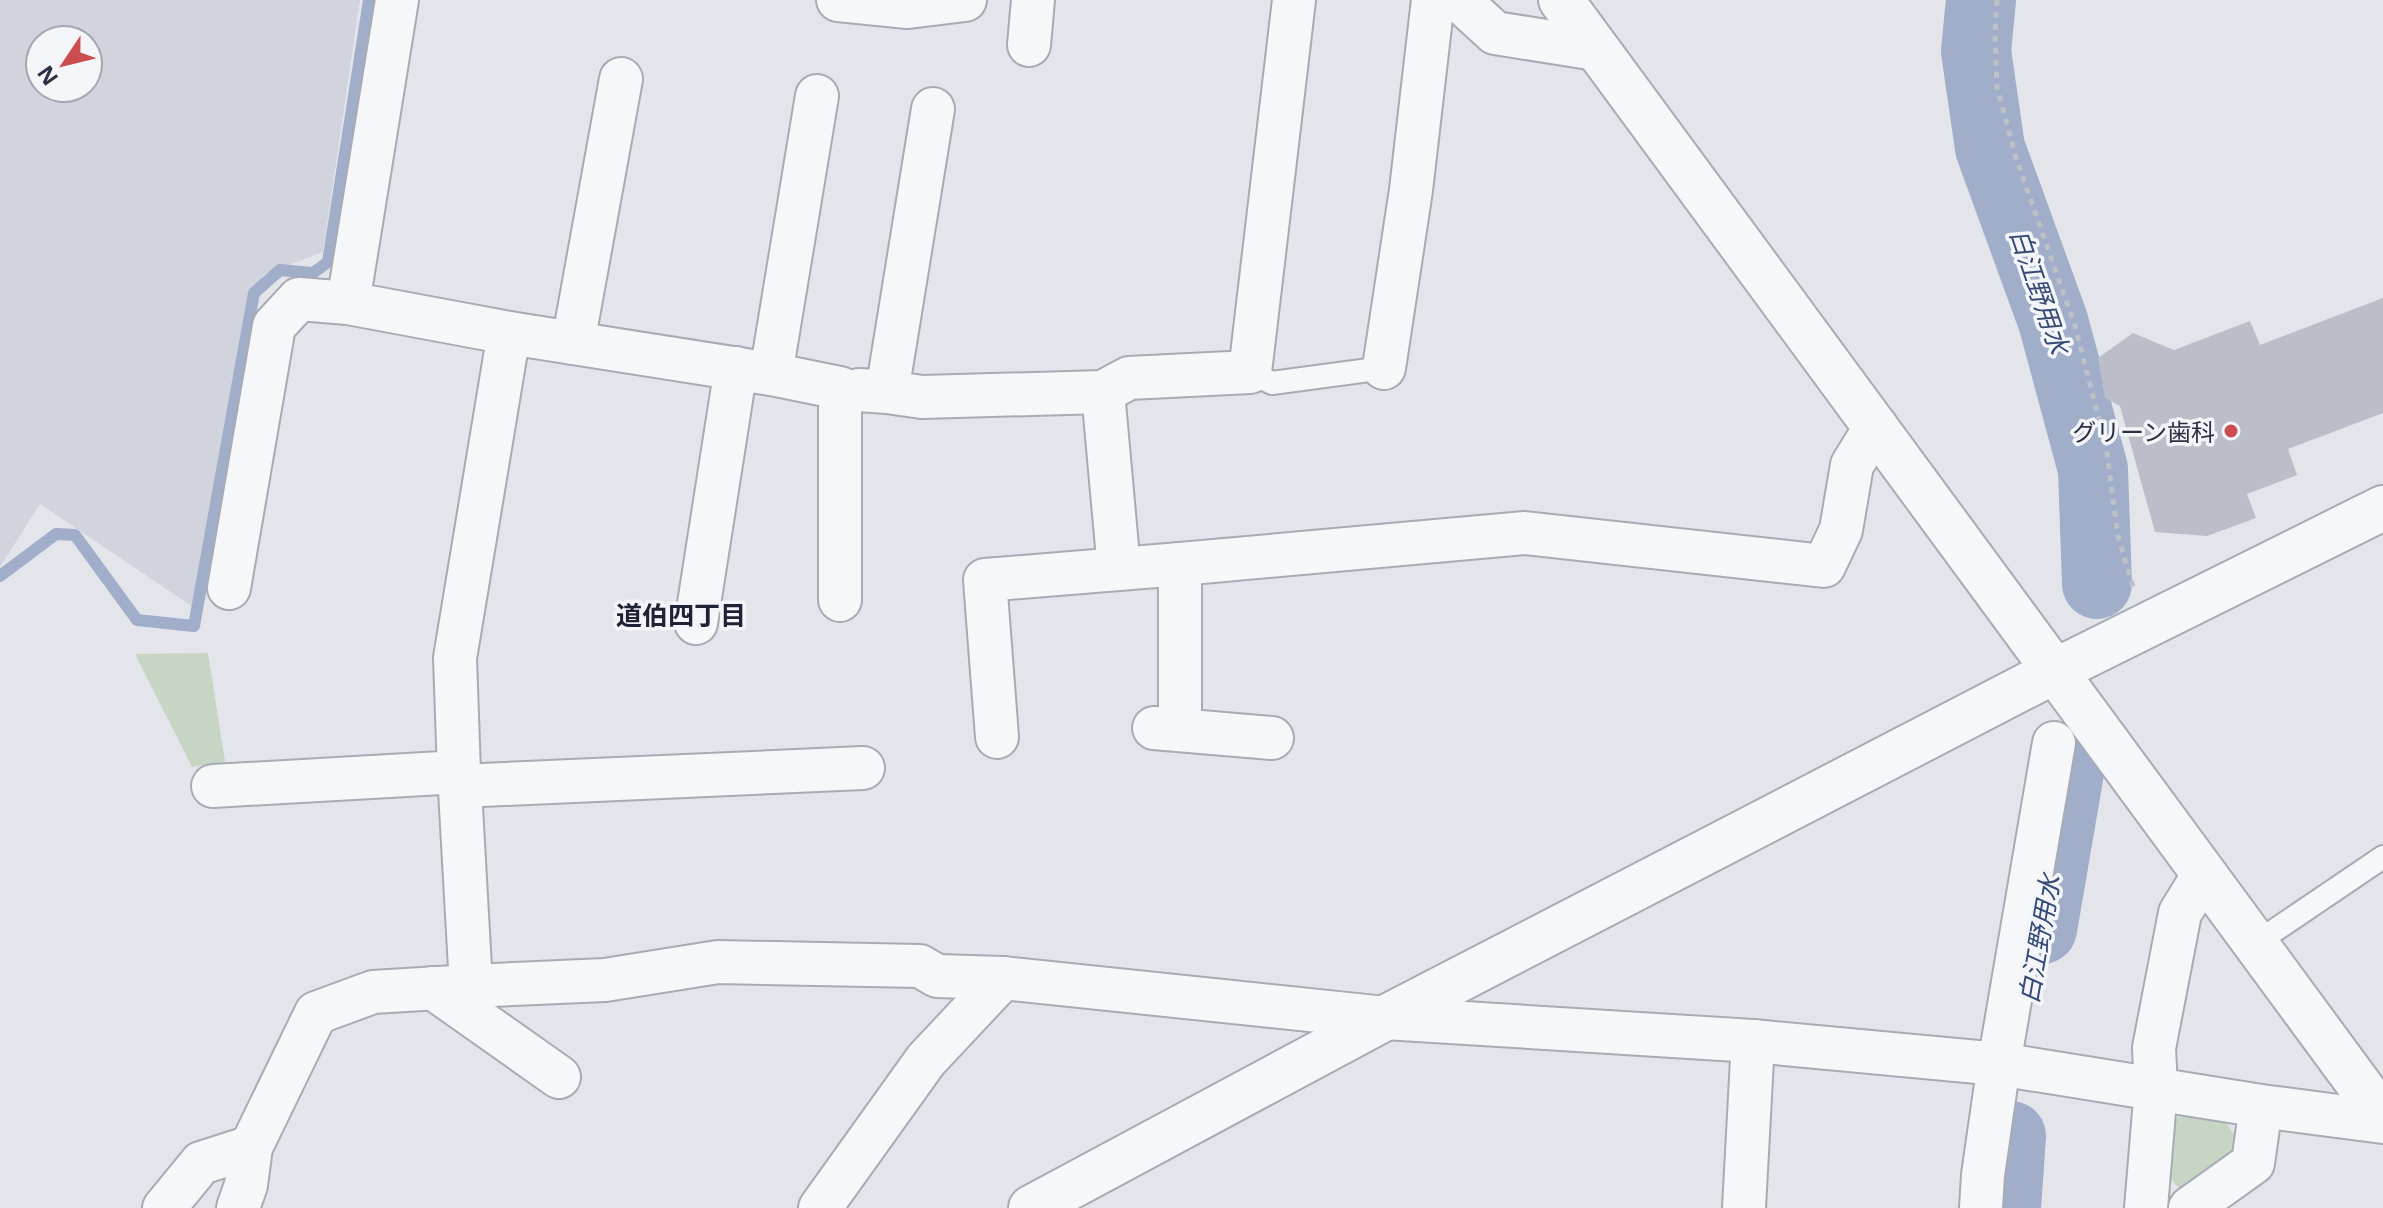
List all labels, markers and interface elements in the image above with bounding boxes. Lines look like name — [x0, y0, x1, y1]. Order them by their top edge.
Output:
north arrow — [24, 24, 104, 104]
text: N — [29, 60, 64, 92]
water label: 白江野用水 — [2002, 224, 2079, 361]
place label: グリーン歯科 — [2072, 415, 2215, 448]
marker: グリーン歯科 — [2222, 422, 2240, 440]
district label: 道伯四丁目 — [616, 597, 746, 633]
water label: 白江野用水 — [2010, 869, 2069, 1006]

